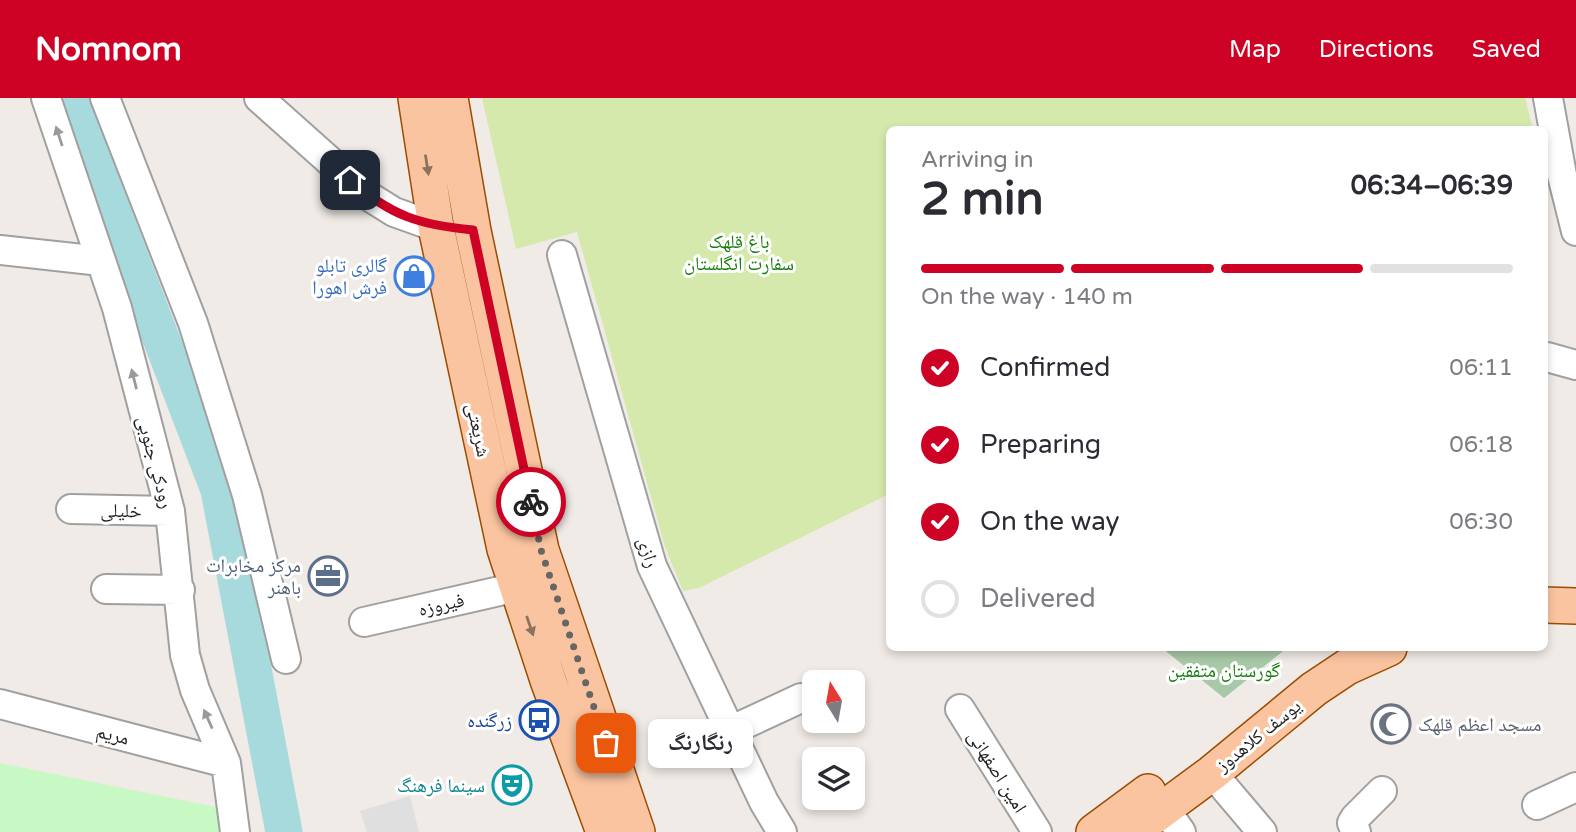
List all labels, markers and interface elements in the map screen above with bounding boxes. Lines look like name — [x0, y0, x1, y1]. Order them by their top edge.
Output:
text: Nomnom — [35, 30, 182, 69]
text: Map — [1229, 35, 1281, 64]
text: Directions — [1319, 35, 1434, 64]
text: Saved — [1472, 35, 1541, 64]
one-way arrow — [54, 125, 64, 146]
text: Arriving in — [921, 146, 1034, 174]
pin — [320, 150, 380, 210]
one-way arrow — [421, 155, 432, 177]
icon: home — [331, 161, 369, 199]
text: 06:34–06:39 — [1351, 170, 1513, 201]
text: 2 min — [921, 172, 1044, 227]
park label: باغ قلهک سفارت انگلستان — [684, 231, 794, 275]
place label: گالری تابلو فرش اهورا — [312, 255, 387, 299]
shop icon: گالری تابلو فرش اهورا — [393, 255, 435, 297]
text: On the way · 140 m — [921, 283, 1133, 311]
icon: check — [921, 349, 959, 387]
text: Confirmed — [980, 352, 1110, 383]
text: 06:11 — [1449, 354, 1513, 382]
one-way arrow — [128, 367, 139, 389]
street label: شریعتی — [462, 401, 494, 459]
street label: رودکی جنوبی — [132, 414, 178, 511]
icon: check — [921, 426, 959, 464]
text: Preparing — [980, 429, 1101, 460]
text: 06:18 — [1449, 431, 1513, 459]
courier — [496, 467, 566, 537]
icon: bike — [512, 483, 550, 521]
street label: خلیلی — [100, 500, 142, 522]
icon: check — [921, 503, 959, 541]
text: On the way — [980, 506, 1120, 537]
text: 06:30 — [1449, 508, 1513, 536]
street label: رازی — [633, 534, 663, 570]
place label: مرکز مخابرات باهنر — [206, 555, 301, 599]
office icon: مرکز مخابرات باهنر — [307, 555, 349, 597]
text: Delivered — [980, 583, 1096, 614]
street label: فیروزه — [416, 589, 466, 621]
one-way arrow — [525, 616, 536, 637]
park label: گورستان متفقین — [1168, 660, 1280, 682]
north arrow — [802, 670, 864, 733]
map controls — [802, 670, 865, 810]
street label: یوسف کلاهدوز — [1211, 695, 1306, 777]
bus stop icon: زرگنده — [518, 699, 560, 741]
mosque icon: مسجد اعظم قلهک — [1370, 703, 1412, 745]
one-way arrow — [202, 709, 214, 729]
place label: زرگنده — [467, 710, 512, 732]
pin — [576, 713, 636, 773]
place label: مسجد اعظم قلهک — [1418, 714, 1542, 737]
callout: رنگارنگ — [648, 718, 753, 768]
street label: مریم — [94, 720, 131, 751]
icon: bag — [587, 724, 625, 762]
street label: امین اصفهانی — [963, 726, 1031, 817]
text: رنگارنگ — [668, 729, 733, 757]
button: layers — [802, 747, 865, 810]
theatre icon: سینما فرهنگ — [491, 764, 533, 806]
place label: سینما فرهنگ — [397, 775, 485, 797]

